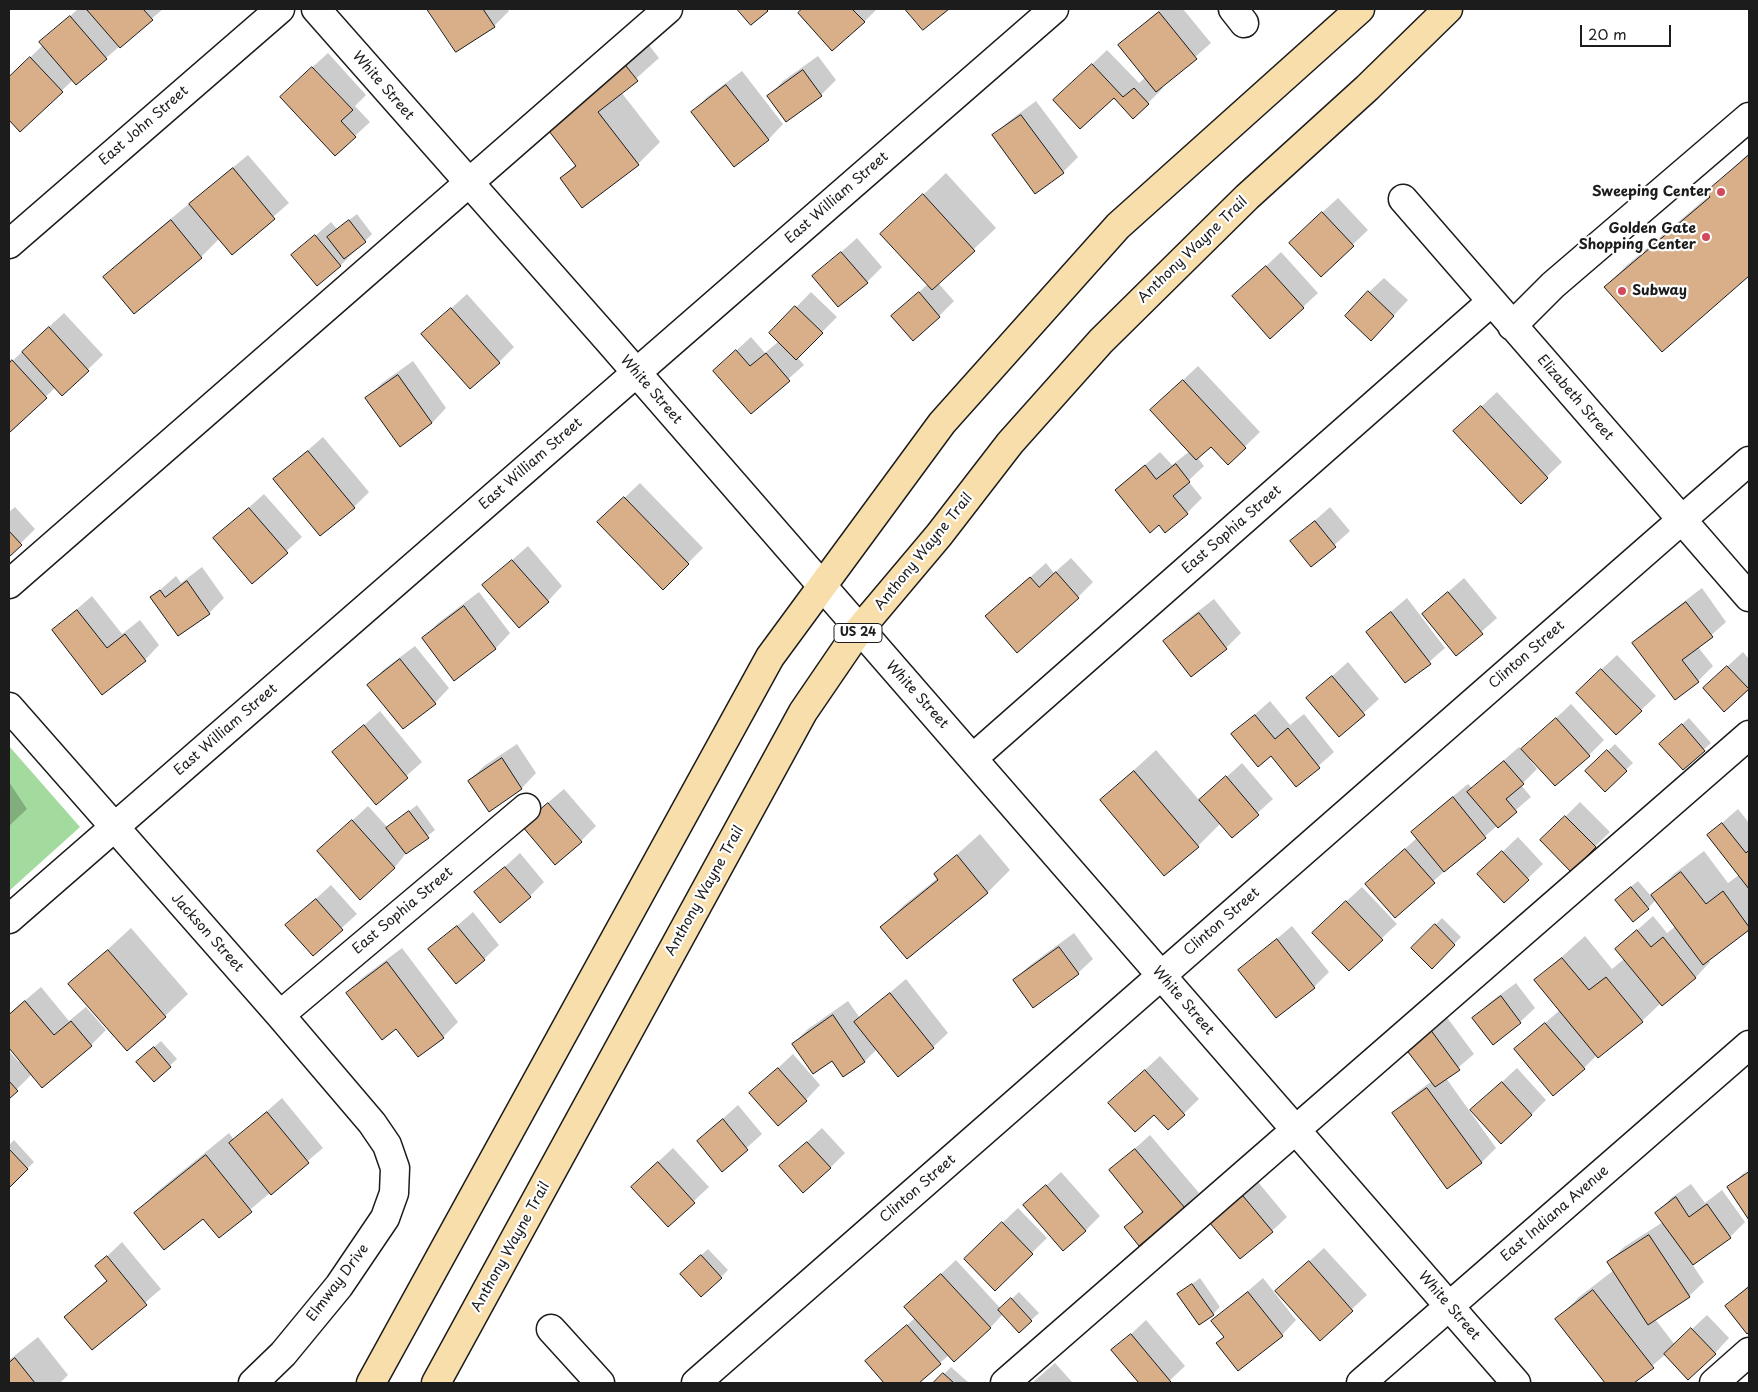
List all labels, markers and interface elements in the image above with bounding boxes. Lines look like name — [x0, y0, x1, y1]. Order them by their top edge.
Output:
scale bar — [1583, 15, 1674, 47]
text: 20 m — [1588, 22, 1627, 45]
street label: White Street — [349, 48, 417, 124]
street label: East John Street — [96, 83, 192, 169]
street label: East William Street — [782, 149, 892, 247]
place label: Sweeping Center — [1592, 184, 1711, 200]
marker: Sweeping Center — [1715, 186, 1727, 198]
street label: Anthony Wayne Trail — [1135, 193, 1251, 307]
place label: Golden Gate Shopping Center — [1579, 221, 1696, 253]
marker: Golden Gate Shopping Center — [1700, 231, 1712, 243]
place label: Subway — [1632, 283, 1687, 299]
marker: Subway — [1616, 285, 1628, 297]
street label: White Street — [617, 352, 685, 428]
street label: Elizabeth Street — [1533, 352, 1617, 444]
street label: East William Street — [476, 415, 586, 513]
street label: East Sophia Street — [1179, 482, 1285, 578]
street label: Anthony Wayne Trail — [872, 490, 976, 614]
street label: Clinton Street — [1486, 617, 1568, 693]
road number: US 24 — [834, 624, 882, 642]
street label: White Street — [882, 658, 952, 732]
street label: East William Street — [171, 681, 281, 779]
street label: Anthony Wayne Trail — [662, 823, 748, 959]
street label: East Sophia Street — [349, 864, 457, 958]
street label: Clinton Street — [1181, 884, 1263, 960]
street label: Jackson Street — [167, 890, 247, 976]
street label: White Street — [1149, 963, 1217, 1039]
street label: Clinton Street — [877, 1151, 959, 1227]
street label: East Indiana Avenue — [1498, 1163, 1612, 1265]
street label: Anthony Wayne Trail — [468, 1179, 554, 1315]
street label: Elmway Drive — [303, 1241, 373, 1325]
street label: White Street — [1415, 1268, 1483, 1344]

